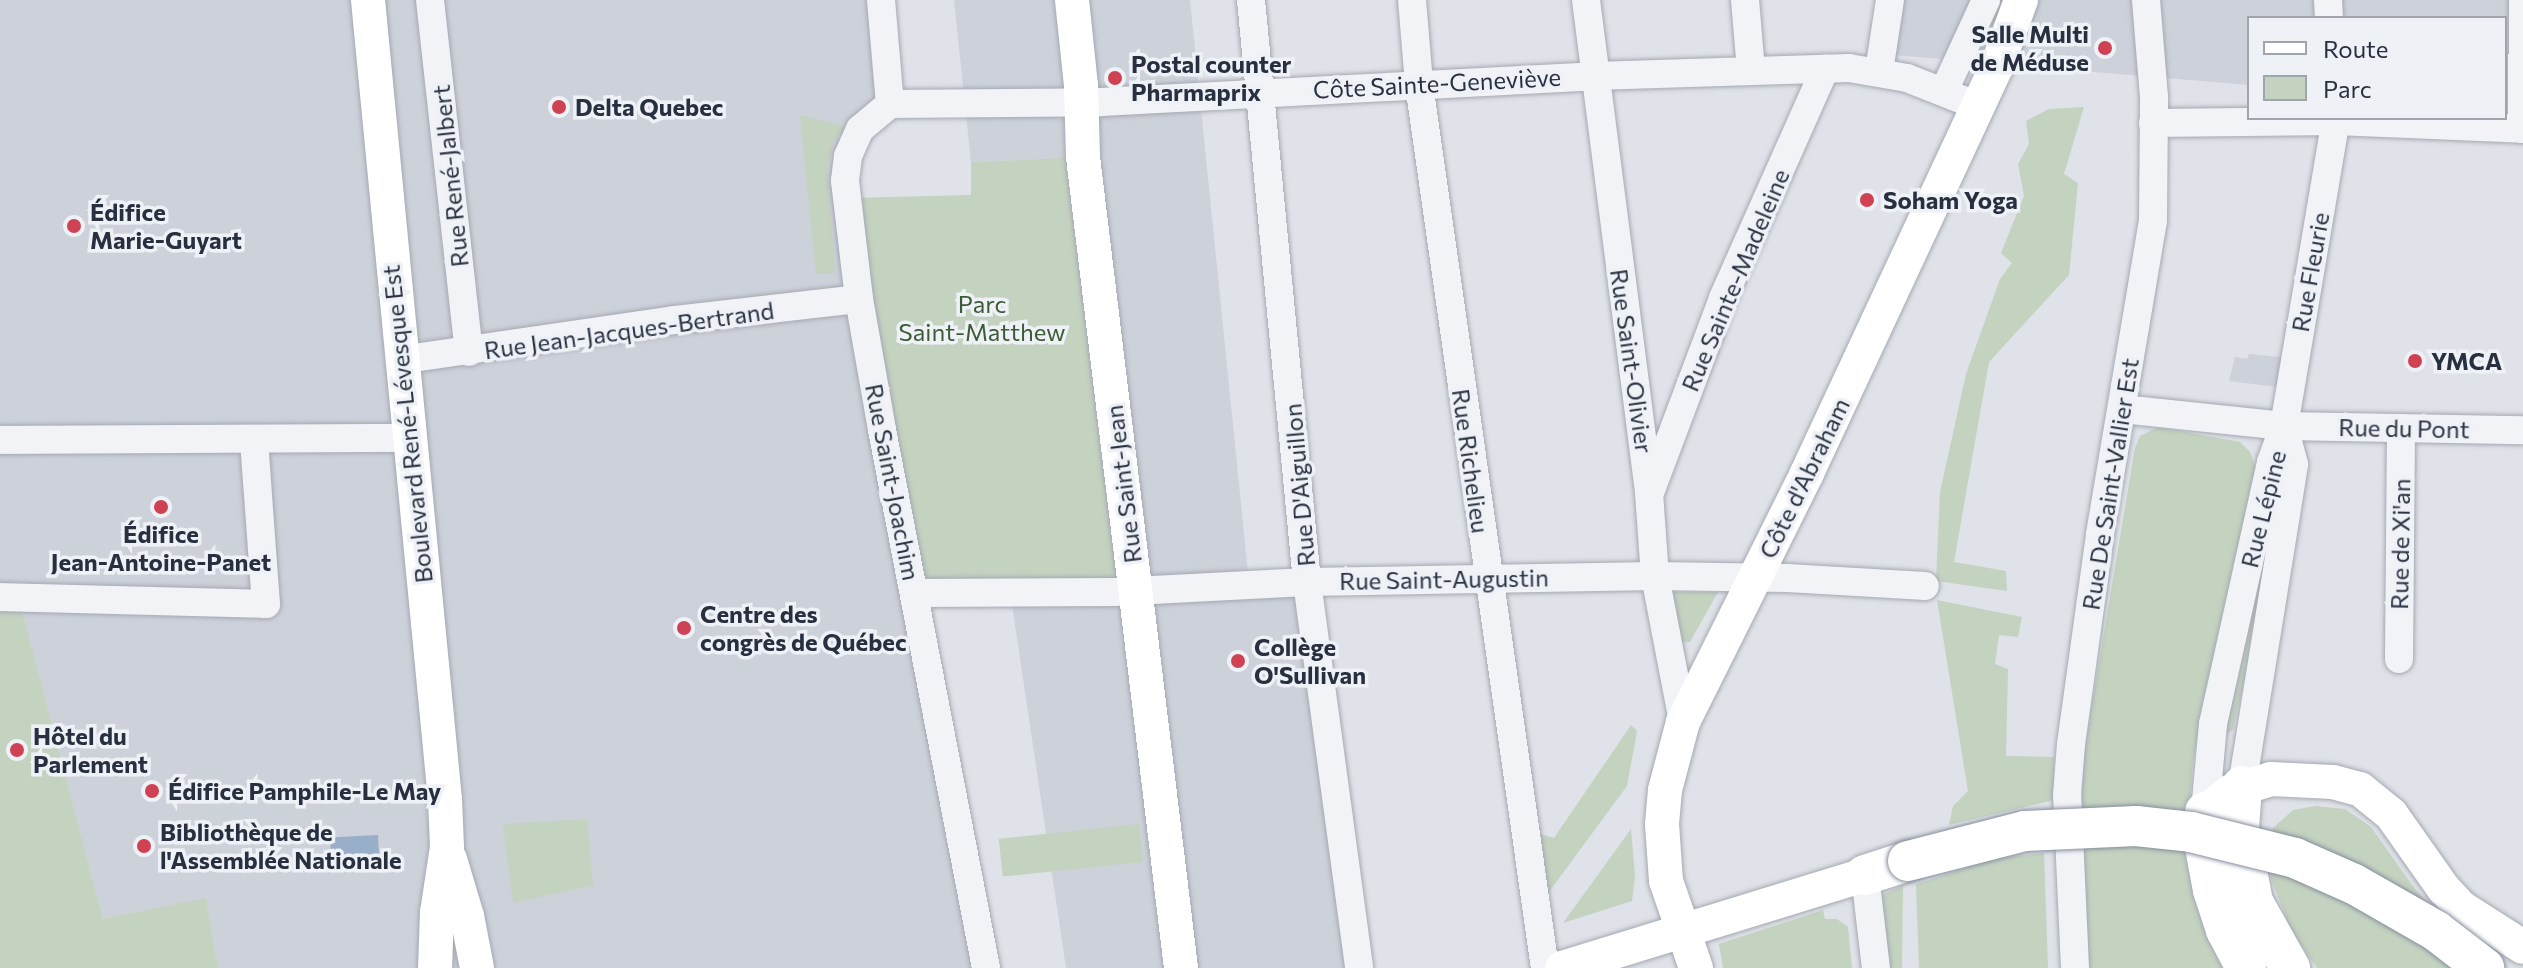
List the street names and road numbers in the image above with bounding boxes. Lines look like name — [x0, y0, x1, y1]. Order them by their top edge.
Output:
street label: Côte Sainte-Geneviève — [1312, 62, 1562, 104]
street label: Rue René-Jalbert — [426, 83, 474, 269]
street label: Rue Sainte-Madeleine — [1675, 165, 1795, 395]
street label: Rue Fleurie — [2285, 210, 2335, 334]
street label: Boulevard René-Lévesque Est — [376, 264, 438, 584]
street label: Rue Saint-Olivier — [1605, 267, 1659, 455]
street label: Rue Jean-Jacques-Bertrand — [482, 295, 776, 365]
street label: Rue De Saint-Vallier Est — [2076, 356, 2144, 612]
street label: Rue Saint-Joachim — [860, 381, 926, 583]
street label: Rue Richelieu — [1447, 387, 1495, 535]
street label: Côte d'Abraham — [1753, 393, 1855, 563]
street label: Rue D'Aiguillon — [1278, 402, 1320, 568]
street label: Rue Saint-Jean — [1099, 403, 1147, 565]
street label: Rue du Pont — [2338, 412, 2470, 444]
street label: Rue Lépine — [2235, 447, 2291, 571]
street label: Rue de Xi'an — [2384, 478, 2416, 610]
street label: Rue Saint-Augustin — [1339, 563, 1549, 595]

